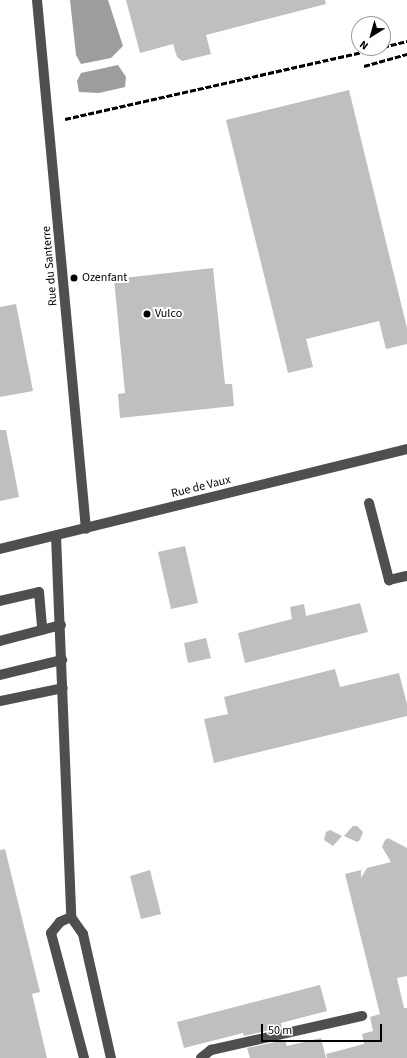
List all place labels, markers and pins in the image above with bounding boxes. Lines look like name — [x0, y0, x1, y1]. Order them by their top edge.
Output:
place label: Ozenfant — [82, 271, 127, 285]
marker: Ozenfant — [69, 273, 79, 283]
place label: Vulco — [155, 307, 182, 321]
marker: Vulco — [142, 309, 152, 319]

